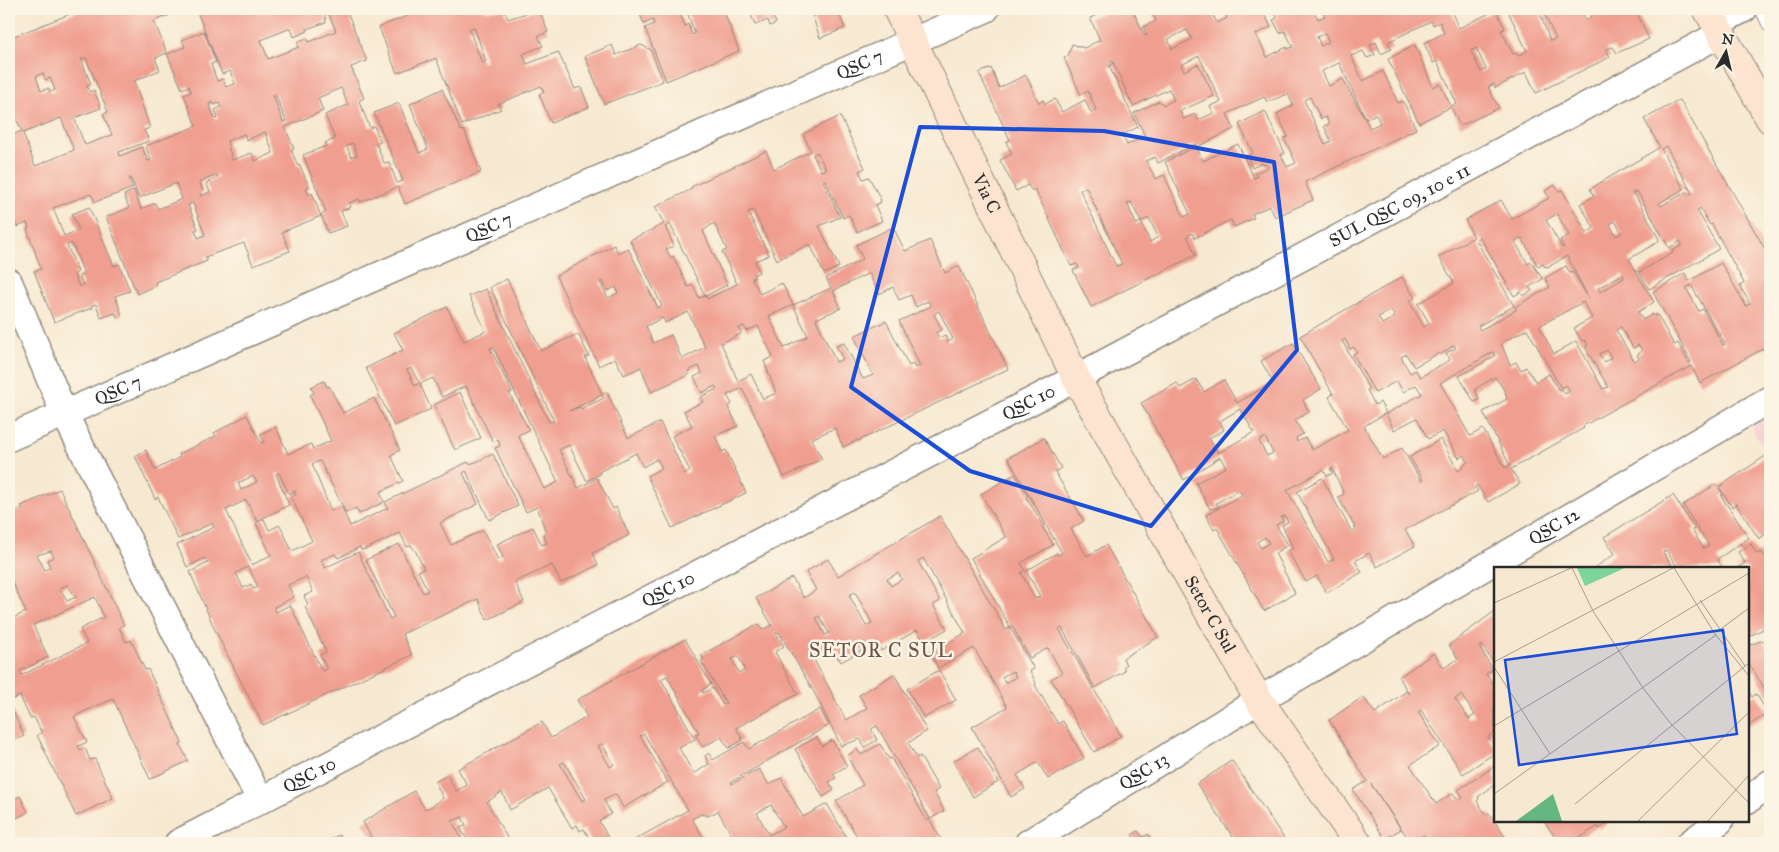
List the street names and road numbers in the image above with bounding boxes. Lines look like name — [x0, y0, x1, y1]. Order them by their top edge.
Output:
street label: QSC 7 — [833, 45, 886, 84]
street label: SUL QSC 09, 10 e 11 — [1325, 159, 1474, 252]
street label: Via C — [967, 169, 1005, 217]
street label: QSC 7 — [462, 207, 516, 247]
street label: QSC 7 — [91, 370, 145, 410]
street label: QSC 10 — [998, 380, 1059, 425]
street label: QSC 12 — [1525, 503, 1583, 550]
street label: QSC 10 — [638, 566, 698, 612]
street label: Setor C Sul — [1180, 572, 1241, 657]
street label: QSC 13 — [1115, 748, 1172, 795]
street label: QSC 10 — [279, 752, 340, 798]

